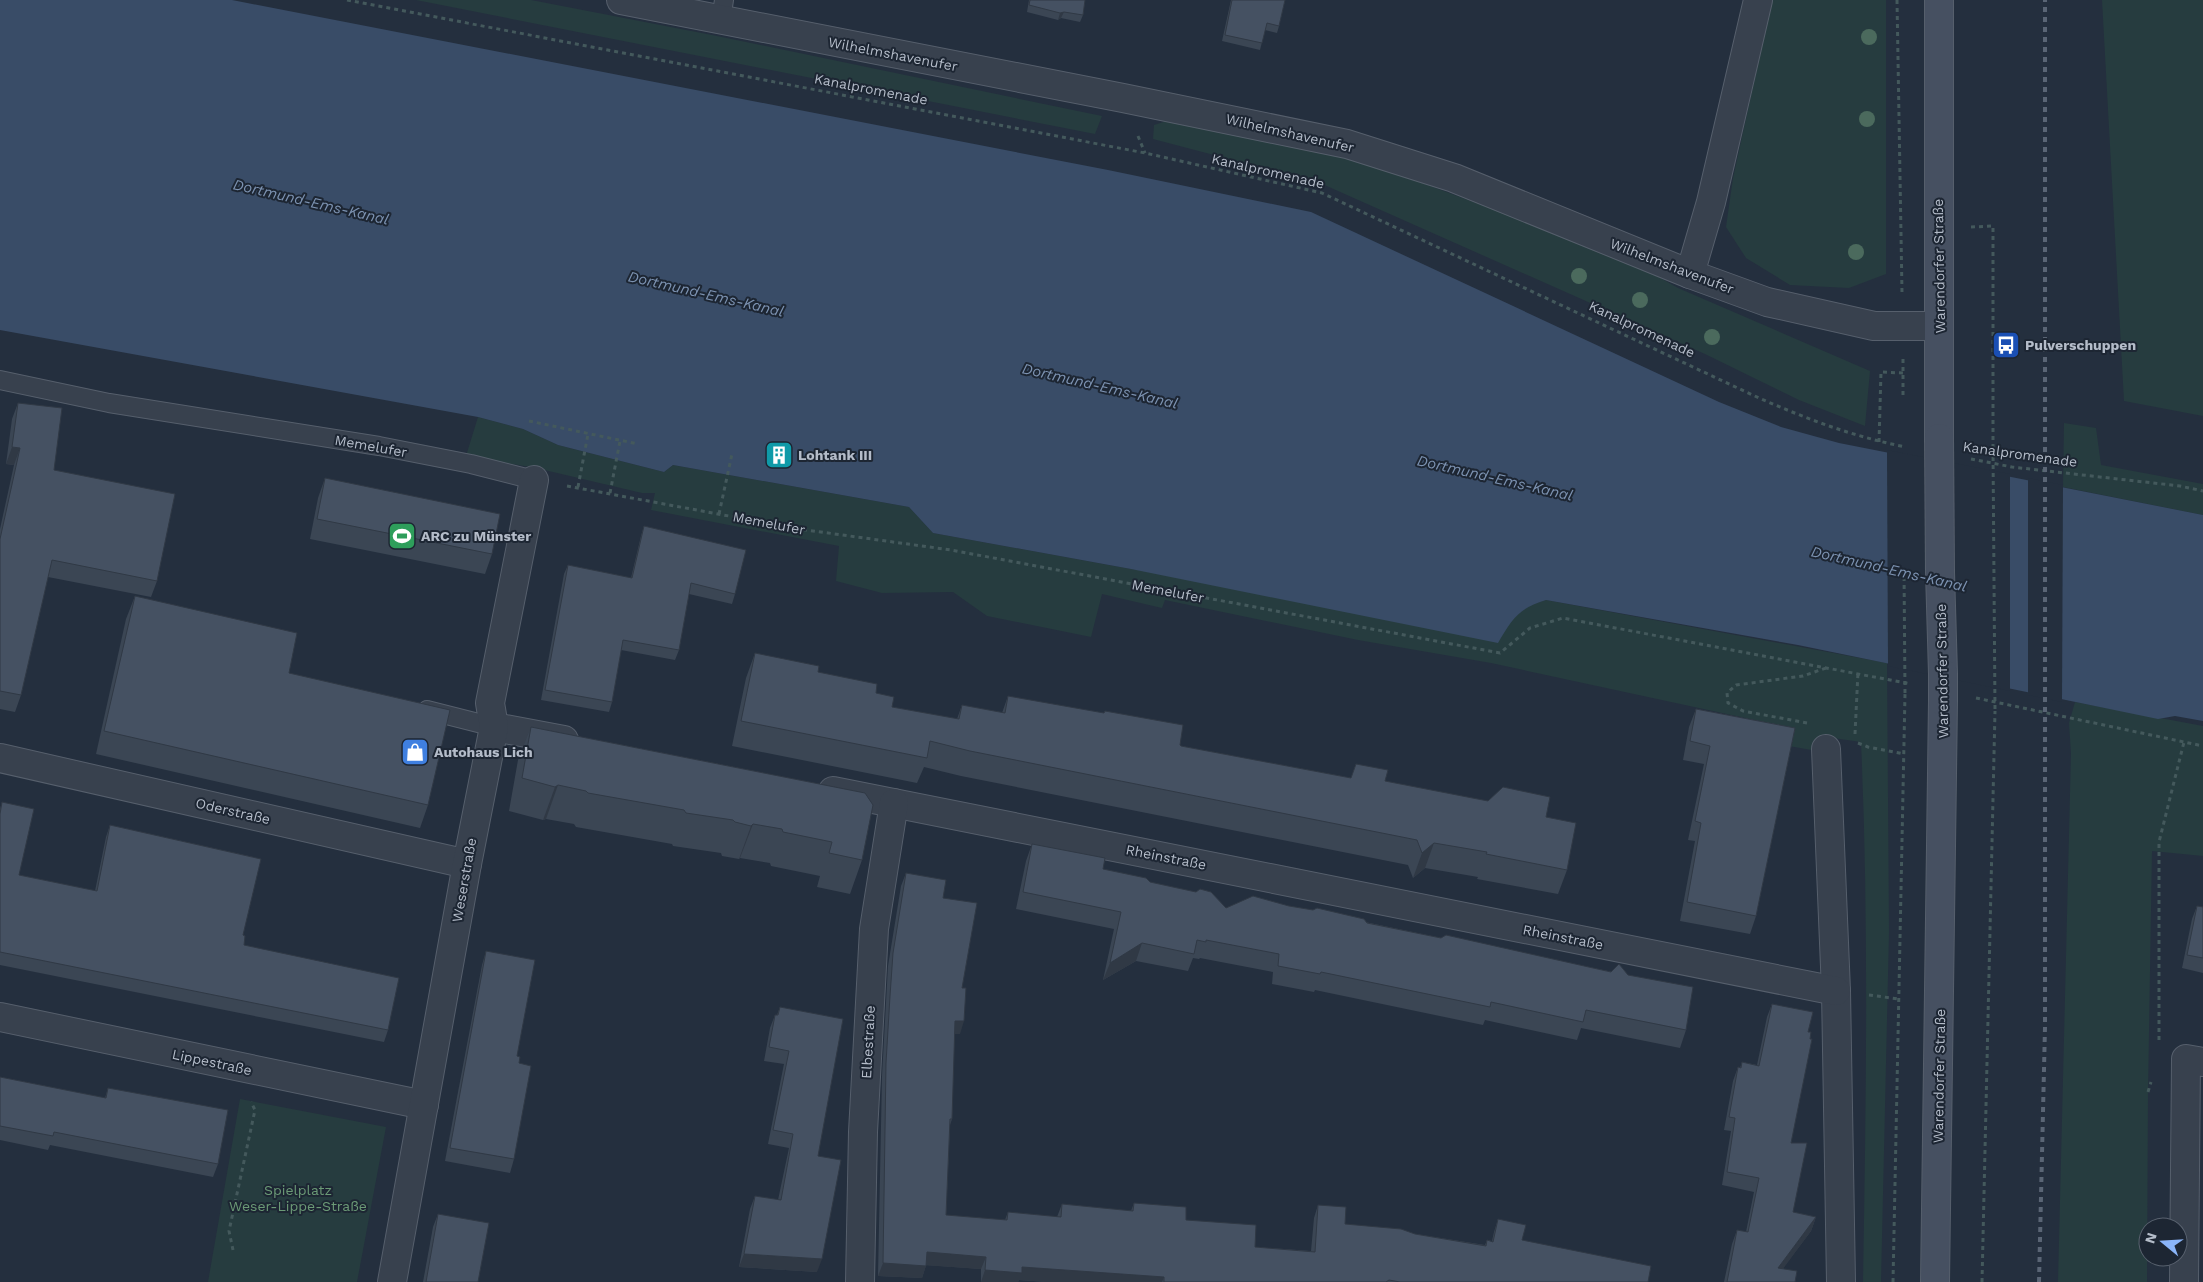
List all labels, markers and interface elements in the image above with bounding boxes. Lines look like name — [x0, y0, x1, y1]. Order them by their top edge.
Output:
street label: Wilhelmshavenufer — [827, 34, 959, 74]
street label: Kanalpromenade — [813, 70, 929, 108]
street label: Wilhelmshavenufer — [1224, 110, 1356, 156]
street label: Kanalpromenade — [1210, 150, 1326, 192]
water label: Dortmund-Ems-Kanal — [231, 175, 391, 229]
street label: Warendorfer Straße — [1930, 199, 1948, 333]
street label: Wilhelmshavenufer — [1608, 235, 1736, 297]
water label: Dortmund-Ems-Kanal — [626, 267, 786, 321]
street label: Kanalpromenade — [1586, 297, 1698, 361]
bus stop icon: Pulverschuppen — [1991, 330, 2021, 360]
place label: Pulverschuppen — [2025, 337, 2136, 353]
water label: Dortmund-Ems-Kanal — [1020, 359, 1180, 413]
street label: Memelufer — [333, 432, 409, 460]
street label: Kanalpromenade — [1962, 438, 2078, 470]
building icon: Lohtank III — [764, 440, 794, 470]
place label: Lohtank III — [798, 447, 872, 463]
water label: Dortmund-Ems-Kanal — [1415, 451, 1575, 505]
street label: Memelufer — [731, 508, 807, 538]
sports icon: ARC zu Münster — [387, 521, 417, 551]
place label: ARC zu Münster — [421, 528, 531, 544]
water label: Dortmund-Ems-Kanal — [1809, 542, 1969, 596]
street label: Memelufer — [1130, 576, 1206, 606]
street label: Warendorfer Straße — [1933, 604, 1951, 738]
shop icon: Autohaus Lich — [400, 737, 430, 767]
place label: Autohaus Lich — [434, 744, 533, 760]
street label: Oderstraße — [194, 795, 272, 827]
street label: Weserstraße — [449, 837, 479, 923]
street label: Rheinstraße — [1124, 841, 1208, 873]
street label: Rheinstraße — [1521, 921, 1605, 953]
street label: Elbestraße — [858, 1005, 878, 1079]
street label: Warendorfer Straße — [1930, 1009, 1948, 1143]
street label: Lippestraße — [171, 1046, 253, 1078]
park label: Spielplatz Weser-Lippe-Straße — [229, 1182, 367, 1214]
north arrow — [2138, 1217, 2188, 1267]
text: N — [2141, 1231, 2160, 1245]

